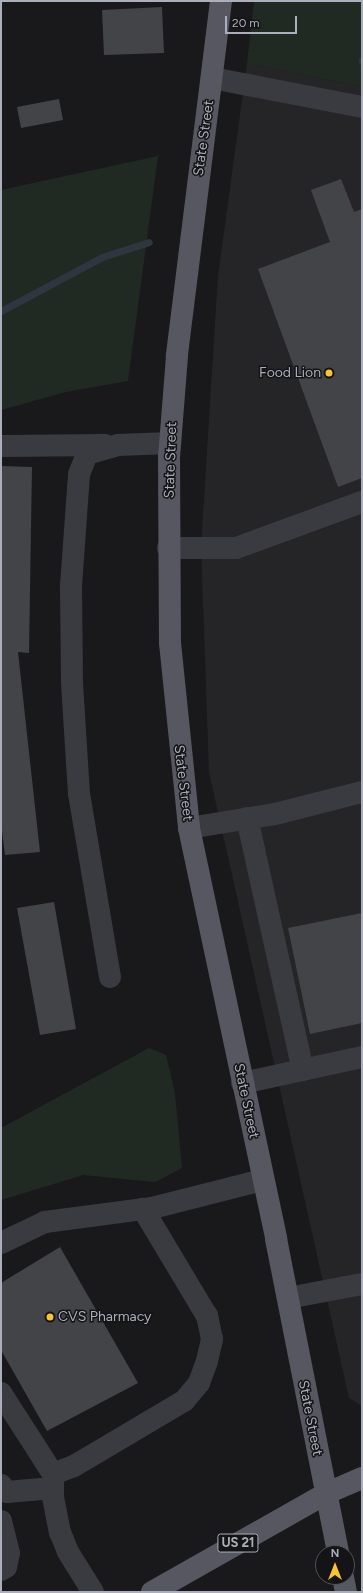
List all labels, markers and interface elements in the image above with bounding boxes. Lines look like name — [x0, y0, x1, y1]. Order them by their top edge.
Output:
scale bar — [227, 8, 299, 34]
text: 20 m — [232, 16, 260, 30]
street label: State Street — [190, 99, 218, 177]
place label: Food Lion — [259, 365, 321, 381]
marker: Food Lion — [324, 368, 334, 378]
street label: State Street — [161, 421, 181, 499]
street label: State Street — [170, 744, 196, 822]
street label: State Street — [230, 1062, 262, 1140]
place label: CVS Pharmacy — [58, 1309, 151, 1325]
marker: CVS Pharmacy — [45, 1312, 55, 1322]
street label: State Street — [294, 1379, 326, 1457]
road number: US 21 — [217, 1532, 259, 1554]
north arrow — [315, 1545, 355, 1585]
text: N — [331, 1547, 339, 1560]

